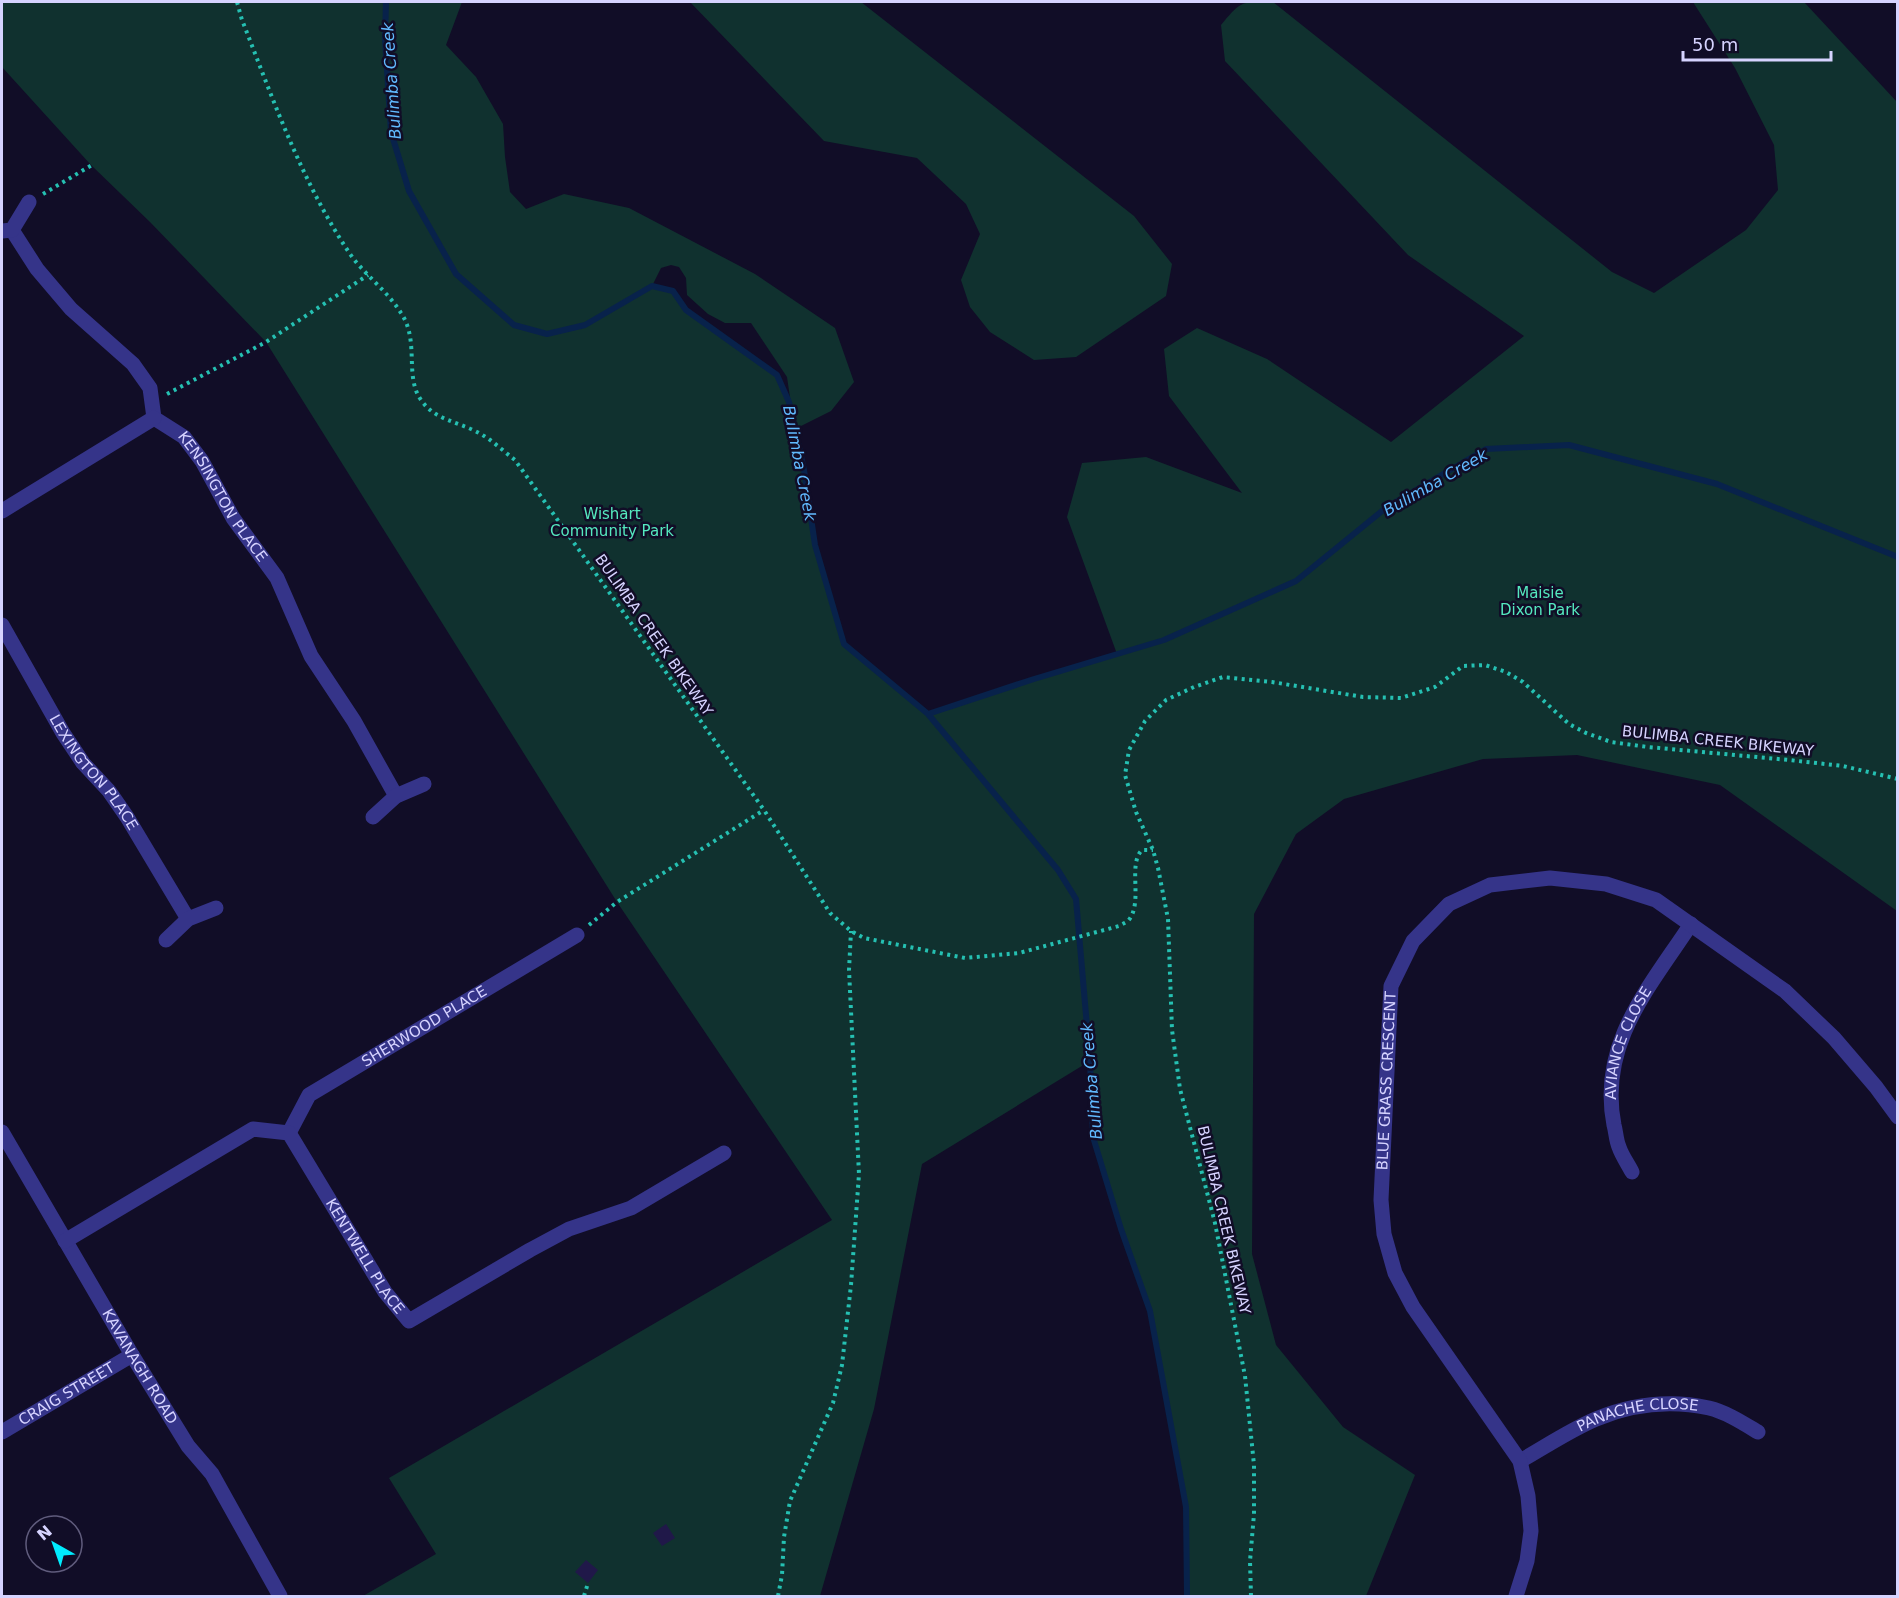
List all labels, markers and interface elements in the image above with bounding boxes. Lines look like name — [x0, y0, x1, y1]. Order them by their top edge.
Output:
water label: Bulimba Creek — [378, 21, 405, 140]
scale bar — [1683, 24, 1832, 62]
text: 50 m — [1692, 34, 1738, 55]
water label: Bulimba Creek — [779, 404, 820, 523]
street label: KENSINGTON PLACE — [174, 428, 271, 565]
water label: Bulimba Creek — [1380, 445, 1491, 520]
park label: Wishart Community Park — [550, 505, 674, 540]
street label: BULIMBA CREEK BIKEWAY — [591, 551, 717, 720]
park label: Maisie Dixon Park — [1500, 584, 1580, 619]
street label: LEXINGTON PLACE — [45, 711, 142, 834]
street label: BULIMBA CREEK BIKEWAY — [1621, 722, 1816, 760]
street label: SHERWOOD PLACE — [358, 982, 490, 1071]
street label: AVIANCE CLOSE — [1602, 983, 1656, 1100]
street label: BLUE GRASS CRESCENT — [1373, 990, 1400, 1171]
water label: Bulimba Creek — [1077, 1021, 1106, 1140]
street label: BULIMBA CREEK BIKEWAY — [1194, 1124, 1255, 1317]
street label: KENTWELL PLACE — [322, 1195, 408, 1318]
street label: KAVANAGH ROAD — [98, 1306, 181, 1427]
street label: CRAIG STREET — [15, 1358, 119, 1429]
street label: PANACHE CLOSE — [1574, 1395, 1700, 1436]
north arrow — [24, 1514, 84, 1574]
text: N — [33, 1521, 56, 1544]

